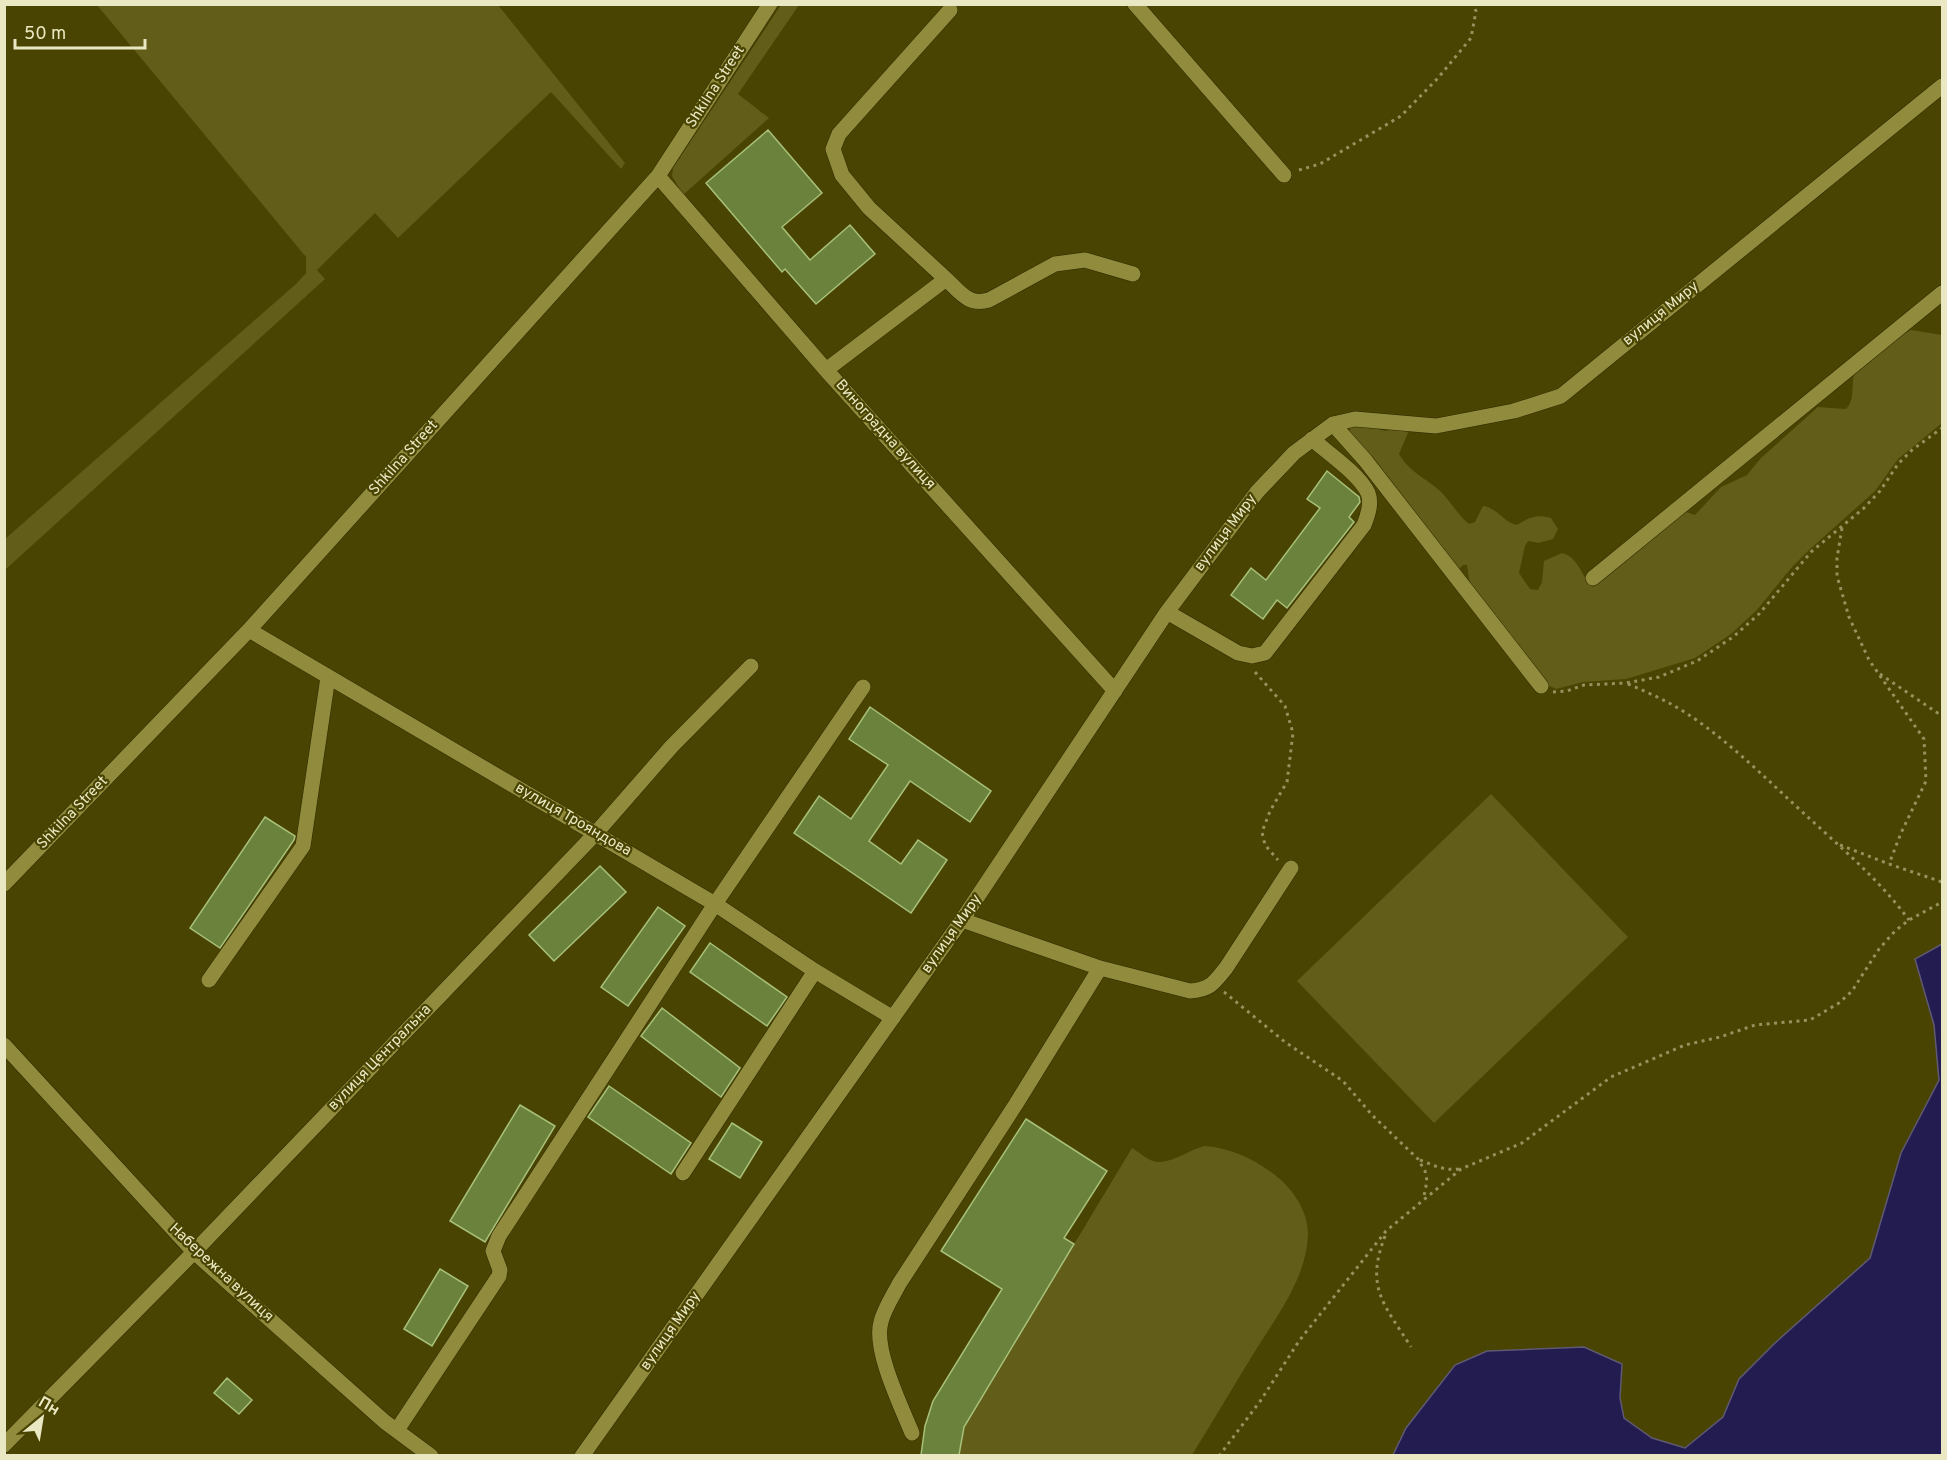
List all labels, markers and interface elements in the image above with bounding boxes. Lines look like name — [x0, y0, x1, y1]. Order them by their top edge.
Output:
scale bar — [15, 12, 146, 50]
text: 50 m — [24, 23, 66, 46]
street label: Shkilna Street — [682, 42, 750, 132]
street label: вулиця Миру — [1619, 277, 1703, 350]
street label: Виноградна вулиця — [831, 376, 939, 494]
street label: Shkilna Street — [365, 417, 443, 499]
street label: вулиця Миру — [1191, 490, 1261, 576]
street label: Shkilna Street — [33, 772, 113, 854]
street label: вулиця Трояндова — [511, 779, 635, 861]
street label: вулиця Миру — [918, 891, 986, 977]
street label: вулиця Центральна — [324, 1001, 436, 1115]
street label: Набережна вулиця — [165, 1220, 277, 1326]
street label: вулиця Миру — [637, 1288, 705, 1374]
north arrow — [12, 1388, 72, 1448]
text: Пн — [34, 1393, 63, 1421]

